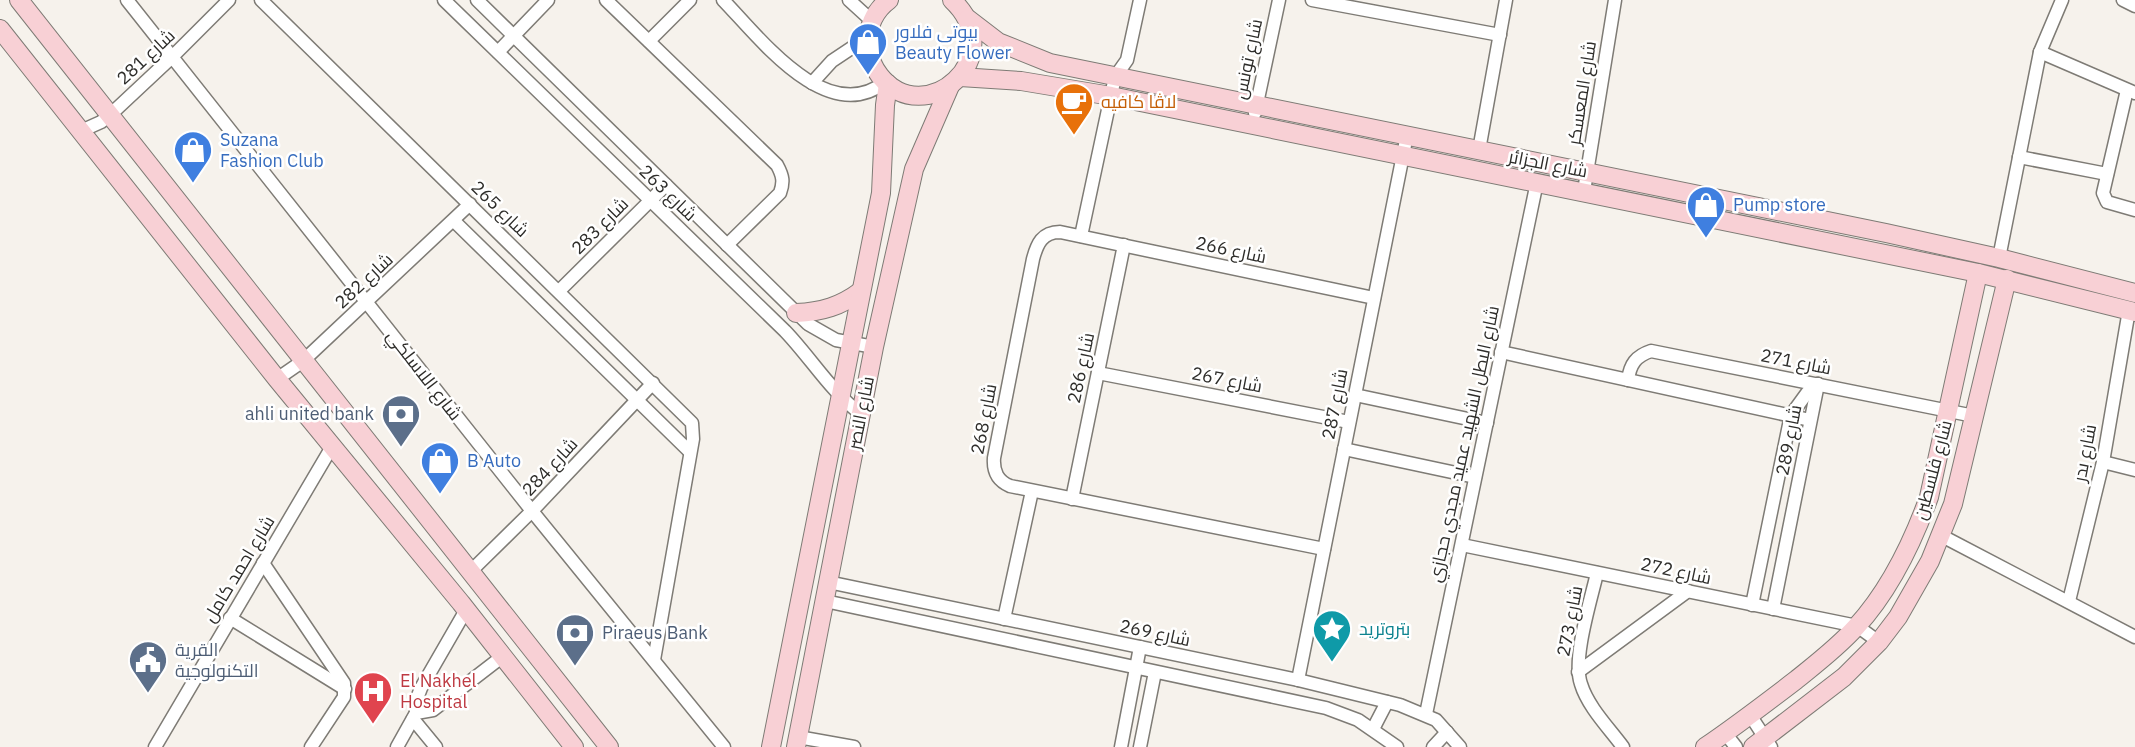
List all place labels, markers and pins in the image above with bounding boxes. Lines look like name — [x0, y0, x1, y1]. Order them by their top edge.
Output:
place label: بيوتى فلاور Beauty Flower — [894, 20, 1012, 64]
shop icon: بيوتى فلاور Beauty Flower — [847, 21, 889, 76]
cafe icon: لاڤا كافيه — [1053, 81, 1095, 136]
place label: لاڤا كافيه — [1101, 90, 1176, 113]
place label: Suzana Fashion Club — [220, 128, 324, 172]
shop icon: Suzana Fashion Club — [172, 129, 214, 184]
shop icon: Pump store — [1685, 184, 1727, 239]
place label: Pump store — [1733, 193, 1826, 216]
bank icon: ahli united bank — [380, 393, 422, 448]
place label: ahli united bank — [245, 402, 375, 425]
shop icon: B Auto — [419, 440, 461, 495]
place label: B Auto — [467, 449, 521, 472]
place icon: بتروتريد — [1311, 608, 1353, 663]
bank icon: Piraeus Bank — [554, 612, 596, 667]
place label: بتروتريد — [1359, 617, 1410, 640]
place label: Piraeus Bank — [602, 621, 708, 644]
place label: القرية التكنولوجية — [175, 638, 259, 682]
public building icon: القرية التكنولوجية — [127, 639, 169, 694]
place label: El Nakhel Hospital — [400, 669, 477, 713]
hospital icon: El Nakhel Hospital — [352, 670, 394, 725]

